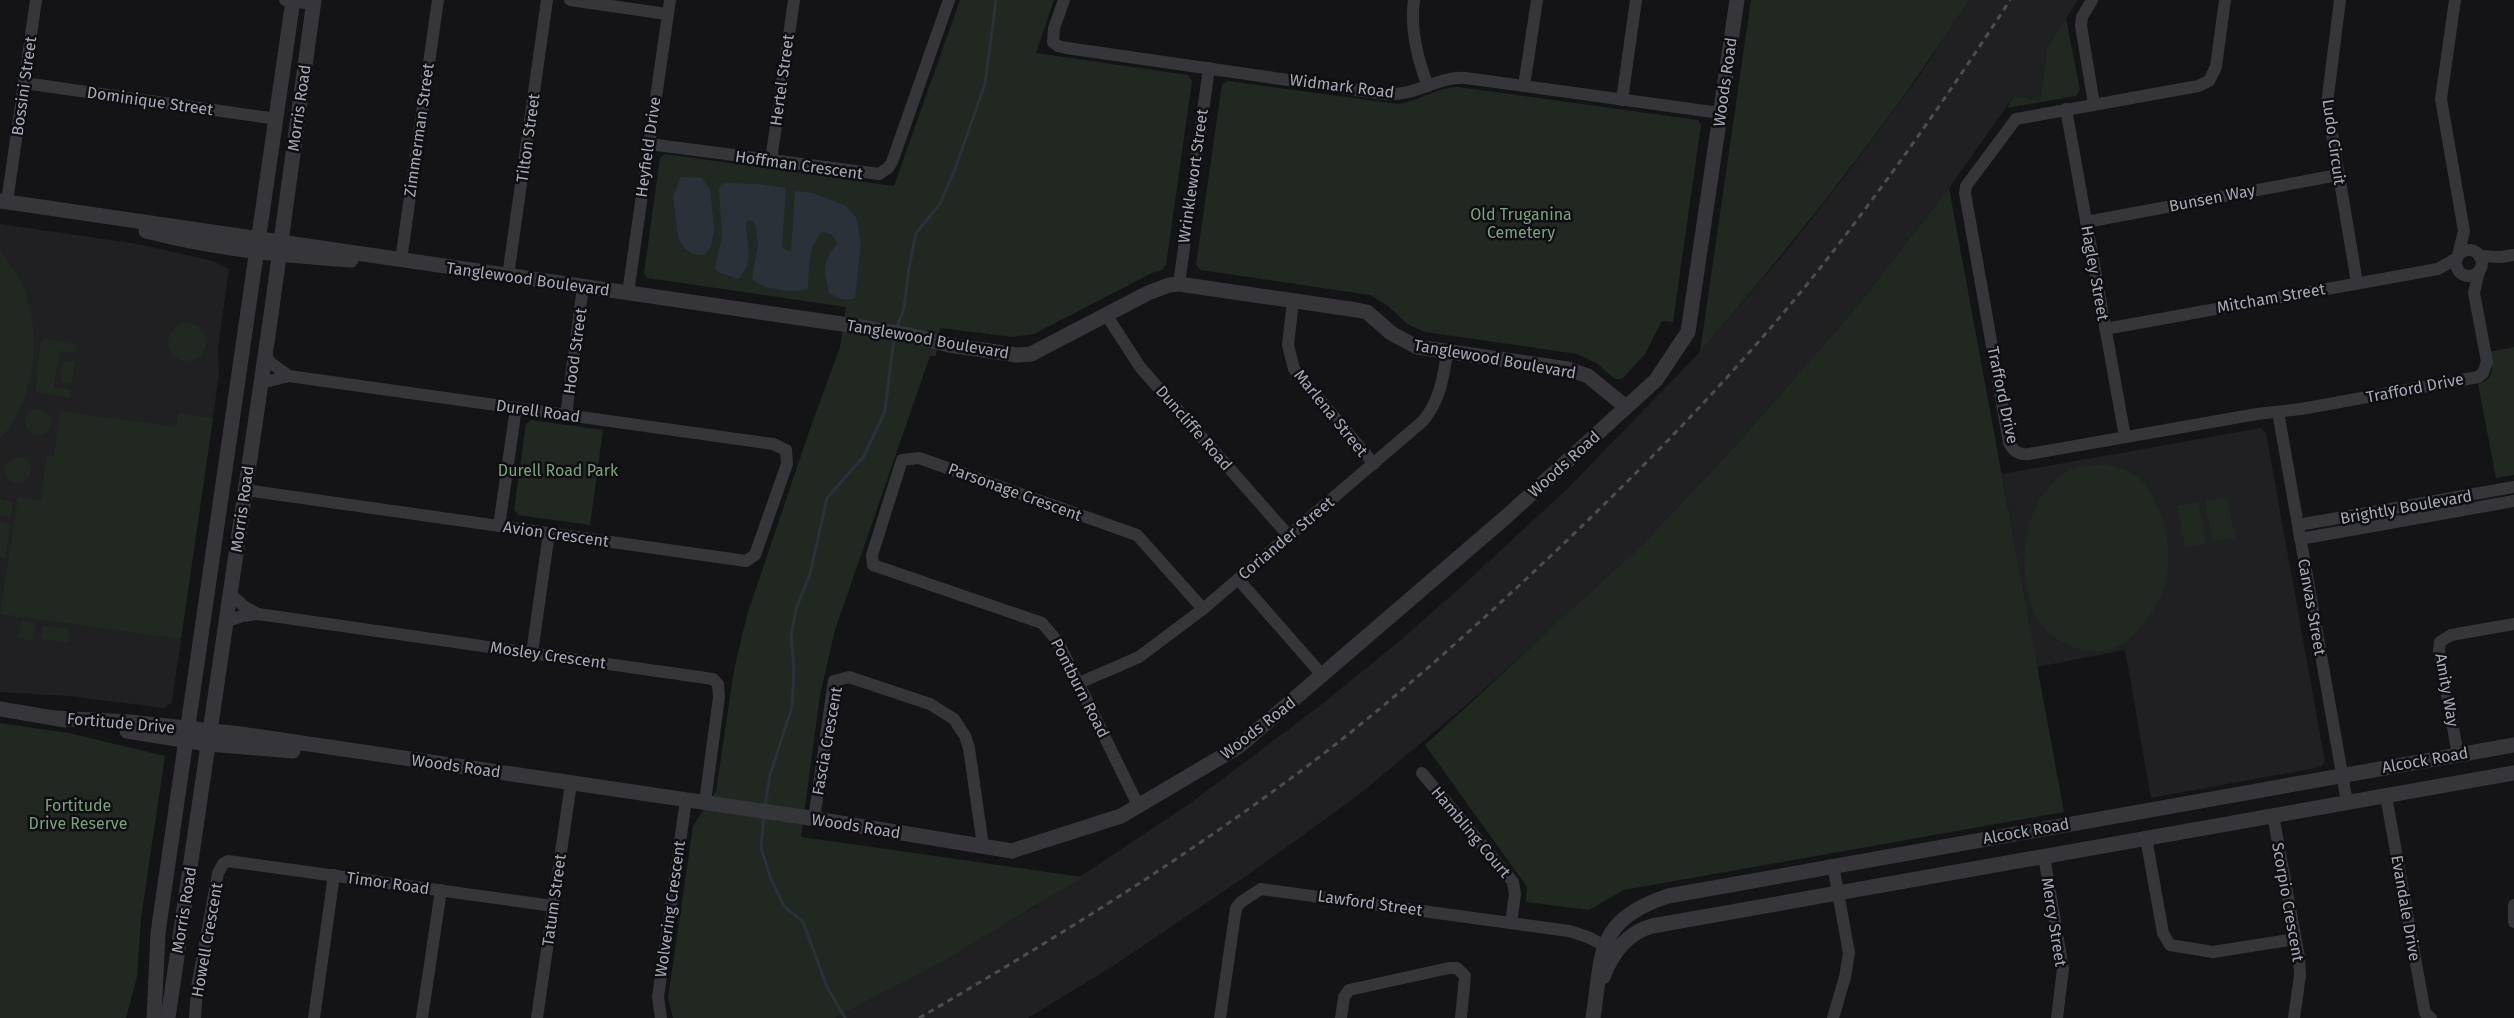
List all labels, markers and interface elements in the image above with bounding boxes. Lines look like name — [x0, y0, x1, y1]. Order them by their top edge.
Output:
street label: Hertel Street — [766, 33, 798, 127]
street label: Bossini Street — [8, 35, 40, 137]
street label: Woods Road — [1709, 36, 1741, 128]
street label: Zimmerman Street — [400, 62, 438, 198]
street label: Morris Road — [284, 63, 314, 153]
street label: Widmark Road — [1289, 70, 1395, 102]
street label: Dominique Street — [86, 83, 214, 119]
street label: Tilton Street — [512, 92, 544, 184]
street label: Heyfield Drive — [632, 96, 664, 198]
street label: Ludo Circuit — [2319, 98, 2349, 186]
street label: Wrinklewort Street — [1174, 108, 1212, 244]
street label: Hoffman Crescent — [734, 147, 864, 183]
street label: Bunsen Way — [2167, 180, 2257, 216]
park label: Old Truganina Cemetery — [1470, 205, 1572, 242]
street label: Hagley Street — [2077, 224, 2113, 322]
street label: Tanglewood Boulevard — [445, 258, 611, 300]
street label: Mitcham Street — [2215, 279, 2327, 317]
street label: Hood Street — [560, 306, 590, 395]
street label: Tanglewood Boulevard — [845, 315, 1011, 363]
street label: Tanglewood Boulevard — [1412, 335, 1578, 383]
street label: Trafford Drive — [1983, 345, 2023, 445]
street label: Marlena Street — [1290, 366, 1372, 460]
street label: Trafford Drive — [2365, 369, 2465, 407]
street label: Duncliffe Road — [1152, 382, 1236, 474]
street label: Durell Road — [495, 396, 581, 426]
street label: Woods Road — [1524, 427, 1604, 501]
street label: Parsonage Crescent — [946, 459, 1085, 525]
park label: Durell Road Park — [498, 461, 619, 480]
street label: Morris Road — [227, 464, 257, 554]
street label: Brightly Boulevard — [2339, 486, 2473, 528]
street label: Coriander Street — [1234, 492, 1338, 583]
street label: Avion Crescent — [502, 517, 610, 551]
street label: Canvas Street — [2294, 557, 2330, 657]
street label: Pontburn Road — [1047, 635, 1113, 741]
street label: Mosley Crescent — [489, 637, 607, 673]
street label: Amity Way — [2431, 652, 2463, 728]
street label: Fascia Crescent — [808, 685, 846, 797]
street label: Woods Road — [1217, 693, 1299, 763]
street label: Fortitude Drive — [66, 709, 176, 737]
street label: Alcock Road — [2380, 743, 2470, 777]
street label: Woods Road — [410, 750, 502, 782]
street label: Hambling Court — [1427, 783, 1515, 882]
park label: Fortitude Drive Reserve — [29, 796, 127, 833]
street label: Woods Road — [810, 810, 902, 842]
street label: Alcock Road — [1981, 814, 2071, 848]
street label: Wolvering Crescent — [651, 839, 689, 979]
street label: Scorpio Crescent — [2268, 841, 2308, 963]
street label: Tatum Street — [538, 853, 570, 947]
street label: Evandale Drive — [2387, 854, 2425, 962]
street label: Morris Road — [168, 865, 200, 955]
street label: Timor Road — [346, 868, 430, 898]
street label: Mercy Street — [2038, 876, 2070, 968]
street label: Howell Crescent — [188, 881, 226, 999]
street label: Lawford Street — [1317, 886, 1424, 920]

